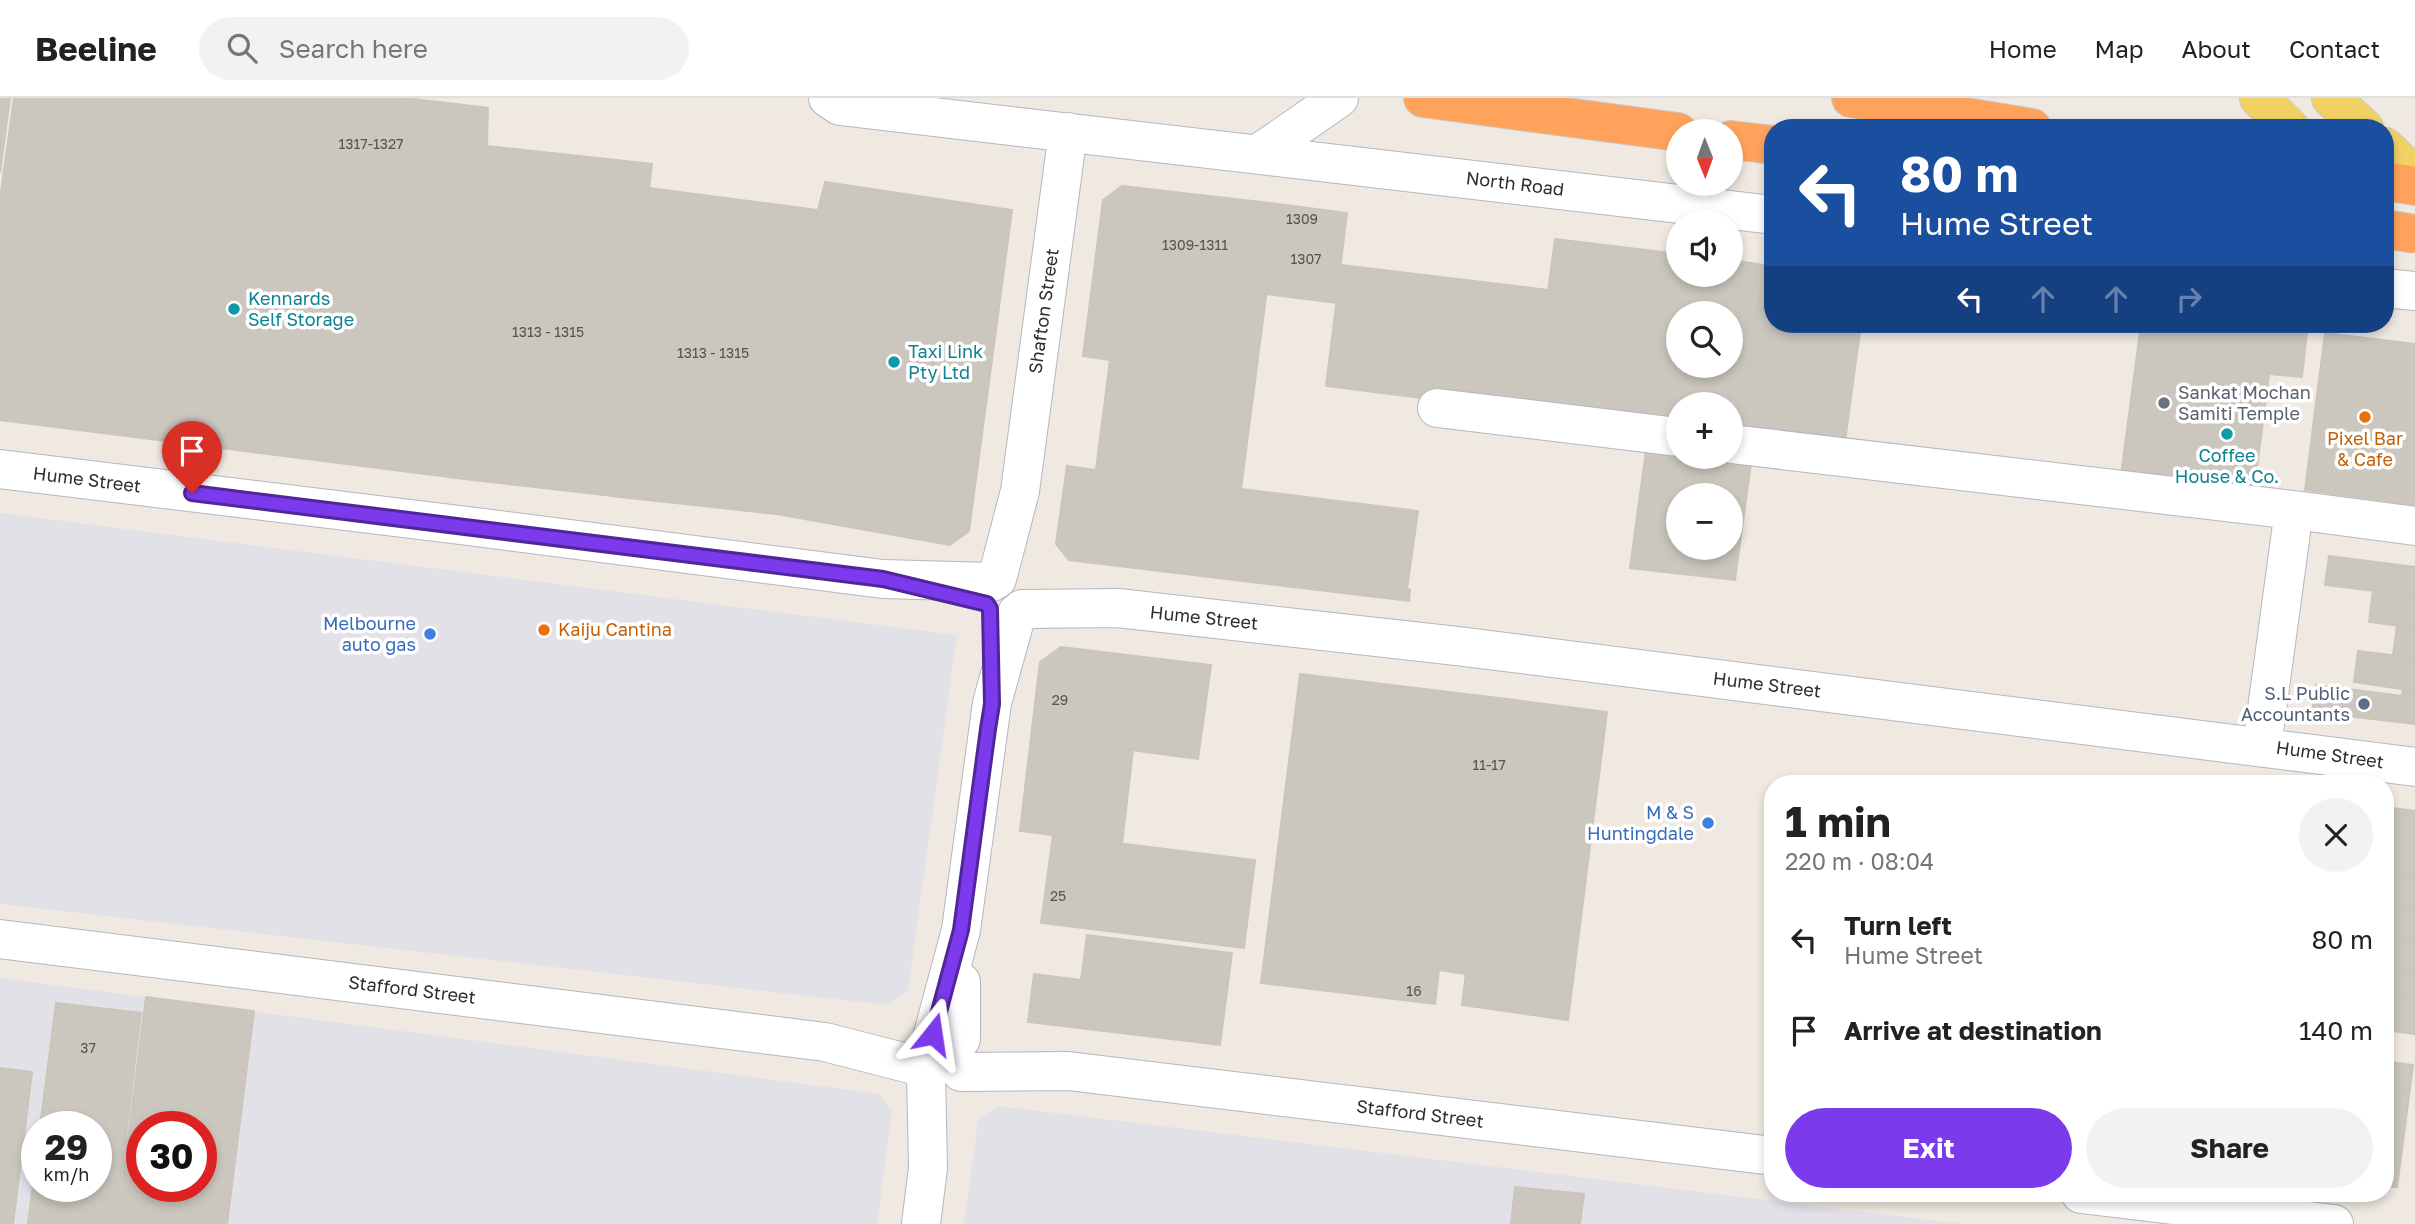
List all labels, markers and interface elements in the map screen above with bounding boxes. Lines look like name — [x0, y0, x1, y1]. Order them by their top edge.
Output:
search box — [199, 17, 689, 80]
text: Beeline — [35, 29, 157, 68]
icon: search — [223, 29, 261, 67]
text: Search here — [279, 33, 428, 64]
text: Home — [1989, 34, 2057, 63]
text: Map — [2095, 34, 2144, 63]
text: About — [2182, 34, 2251, 63]
text: Contact — [2289, 34, 2380, 63]
north arrow — [1666, 119, 1743, 196]
map controls — [1666, 119, 1743, 560]
house number: 1317-1327 — [338, 135, 404, 152]
text: 80 m — [1900, 144, 2018, 203]
icon: left — [1785, 147, 1876, 238]
street label: North Road — [1465, 166, 1565, 200]
text: Hume Street — [1900, 204, 2093, 242]
house number: 1309 — [1286, 210, 1318, 227]
button: sound — [1666, 210, 1743, 287]
house number: 1309-1311 — [1162, 236, 1228, 253]
street label: Shafton Street — [1023, 247, 1063, 375]
house number: 1307 — [1290, 250, 1322, 267]
icon: left — [1951, 280, 1989, 318]
icon: ahead — [2024, 280, 2062, 318]
icon: ahead — [2097, 280, 2135, 318]
icon: right — [2170, 280, 2208, 318]
place label: Kennards Self Storage — [248, 287, 354, 330]
marker: Kennards Self Storage — [226, 301, 242, 317]
button: search — [1666, 301, 1743, 378]
house number: 1313 - 1315 — [512, 323, 584, 340]
place label: Taxi Link Pty Ltd — [908, 340, 983, 383]
house number: 1313 - 1315 — [677, 344, 749, 361]
marker: Taxi Link Pty Ltd — [886, 354, 902, 370]
place label: Sankat Mochan Samiti Temple — [2178, 381, 2311, 424]
button: + — [1666, 392, 1743, 469]
marker: Sankat Mochan Samiti Temple — [2156, 395, 2172, 411]
marker: Pixel Bar & Cafe — [2357, 409, 2373, 425]
pin — [162, 421, 222, 493]
marker: Coffee House & Co. — [2219, 426, 2235, 442]
place label: Pixel Bar & Cafe — [2327, 427, 2403, 470]
icon: arrive — [173, 432, 211, 470]
place label: Coffee House & Co. — [2175, 444, 2279, 487]
street label: Hume Street — [32, 461, 142, 497]
button: − — [1666, 483, 1743, 560]
street label: Hume Street — [1149, 600, 1259, 634]
place label: Melbourne auto gas — [323, 612, 416, 655]
place label: Kaiju Cantina — [558, 618, 672, 640]
marker: Kaiju Cantina — [536, 622, 552, 638]
marker: Melbourne auto gas — [422, 626, 438, 642]
street label: Hume Street — [1712, 666, 1822, 702]
place label: S.L Public Accountants — [2241, 682, 2350, 725]
house number: 29 — [1052, 691, 1068, 708]
marker: S.L Public Accountants — [2356, 696, 2372, 712]
street label: Hume Street — [2275, 736, 2386, 772]
house number: 11-17 — [1472, 756, 1506, 773]
text: 1 min — [1785, 796, 1891, 846]
button: close — [2299, 798, 2373, 872]
place label: M & S Huntingdale — [1587, 801, 1694, 844]
marker: M & S Huntingdale — [1700, 815, 1716, 831]
text: 220 m · 08:04 — [1785, 847, 1934, 875]
house number: 25 — [1050, 887, 1066, 904]
text: Turn left — [1844, 910, 1952, 941]
icon: left — [1785, 921, 1823, 959]
text: 80 m — [2312, 924, 2373, 955]
text: Hume Street — [1844, 941, 1983, 969]
street label: Stafford Street — [347, 970, 477, 1008]
house number: 16 — [1406, 982, 1422, 999]
position arrow — [896, 997, 970, 1071]
icon: arrive — [1785, 1012, 1823, 1050]
text: Arrive at destination — [1844, 1015, 2102, 1046]
text: 140 m — [2299, 1015, 2373, 1046]
house number: 37 — [80, 1039, 96, 1056]
street label: Stafford Street — [1355, 1094, 1485, 1132]
button: Exit — [1785, 1108, 2072, 1188]
button: Share — [2086, 1108, 2373, 1188]
speed limit sign: 30 — [126, 1111, 217, 1202]
text: 29 — [45, 1126, 88, 1168]
text: km/h — [44, 1163, 89, 1185]

